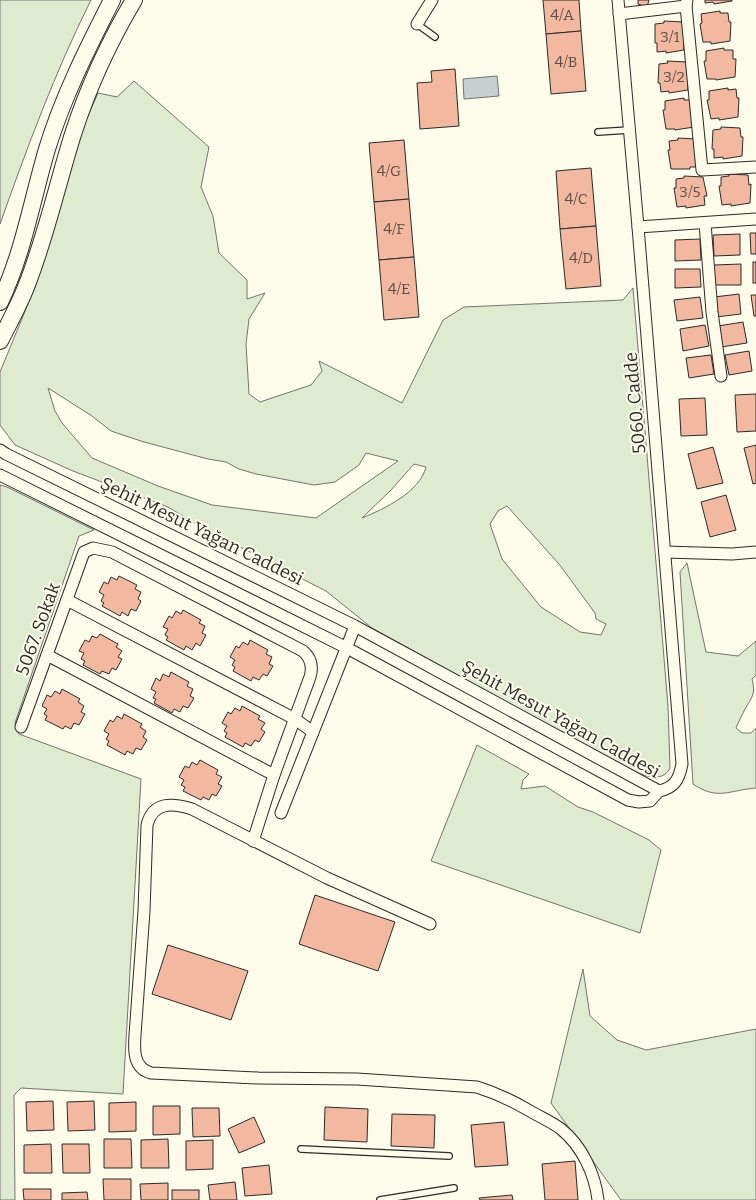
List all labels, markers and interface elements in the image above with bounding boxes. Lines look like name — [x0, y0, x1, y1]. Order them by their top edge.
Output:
house number: 4/A — [550, 6, 574, 24]
house number: 3/1 — [660, 28, 680, 46]
house number: 4/B — [555, 53, 577, 71]
house number: 3/2 — [663, 68, 685, 86]
house number: 4/G — [377, 162, 401, 180]
house number: 3/5 — [679, 183, 701, 201]
house number: 4/C — [565, 190, 587, 208]
house number: 4/F — [383, 220, 405, 238]
house number: 4/D — [569, 249, 593, 267]
house number: 4/E — [388, 280, 410, 298]
street label: 5060. Cadde — [620, 351, 650, 455]
street label: Şehit Mesut Yağan Caddesi — [97, 472, 307, 590]
street label: 5067. Sokak — [11, 579, 65, 678]
street label: Şehit Mesut Yağan Caddesi — [458, 655, 664, 783]

